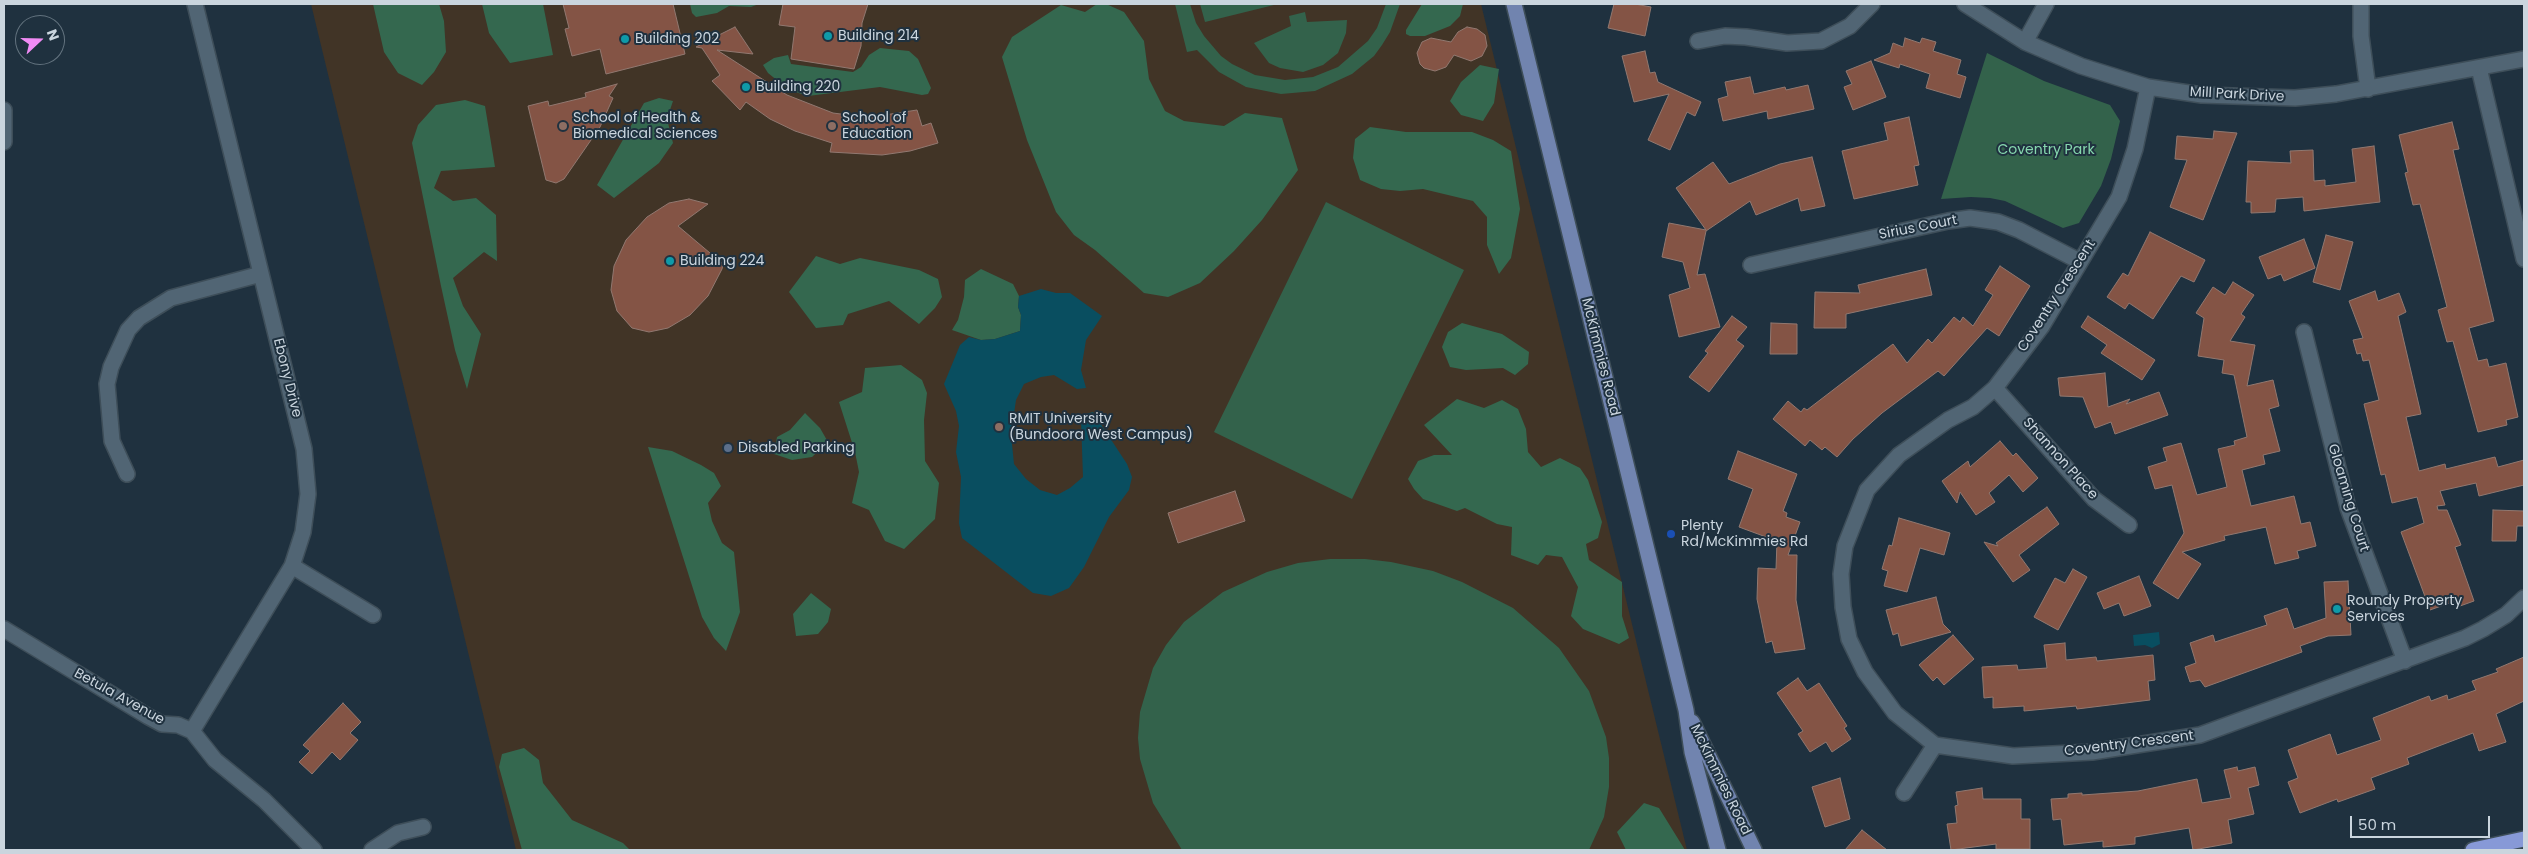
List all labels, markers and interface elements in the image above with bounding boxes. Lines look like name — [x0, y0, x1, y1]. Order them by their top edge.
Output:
north arrow — [15, 15, 65, 65]
text: N — [42, 26, 64, 43]
place label: Building 214 — [838, 28, 919, 44]
marker: Building 214 — [822, 30, 834, 42]
place label: Building 202 — [635, 31, 719, 47]
marker: Building 202 — [619, 33, 631, 45]
place label: Building 220 — [756, 79, 840, 95]
marker: Building 220 — [740, 81, 752, 93]
street label: Mill Park Drive — [2189, 84, 2285, 106]
place label: School of Health & Biomedical Sciences — [573, 110, 717, 142]
place label: School of Education — [842, 110, 912, 142]
marker: School of Health & Biomedical Sciences — [557, 120, 569, 132]
marker: School of Education — [826, 120, 838, 132]
park label: Coventry Park — [1997, 142, 2095, 158]
street label: Sirius Court — [1877, 212, 1959, 244]
street label: Coventry Crescent — [2014, 237, 2100, 355]
place label: Building 224 — [680, 253, 764, 269]
marker: Building 224 — [664, 255, 676, 267]
street label: McKimmies Road — [1577, 296, 1623, 418]
street label: Ebony Drive — [269, 337, 305, 419]
place label: RMIT University (Bundoora West Campus) — [1009, 411, 1193, 444]
street label: Shannon Place — [2019, 415, 2101, 503]
marker: RMIT University (Bundoora West Campus) — [993, 421, 1005, 433]
place label: Disabled Parking — [738, 440, 855, 456]
marker: Disabled Parking — [722, 442, 734, 454]
street label: Gloaming Court — [2324, 442, 2372, 554]
place label: Plenty Rd/McKimmies Rd — [1681, 518, 1808, 550]
marker: Plenty Rd/McKimmies Rd — [1665, 528, 1677, 540]
place label: Roundy Property Services — [2347, 593, 2462, 626]
marker: Roundy Property Services — [2331, 603, 2343, 615]
street label: Betula Avenue — [71, 665, 167, 729]
street label: McKimmies Road — [1686, 722, 1754, 838]
street label: Coventry Crescent — [2063, 728, 2195, 760]
scale bar — [2353, 806, 2493, 838]
text: 50 m — [2358, 814, 2396, 835]

